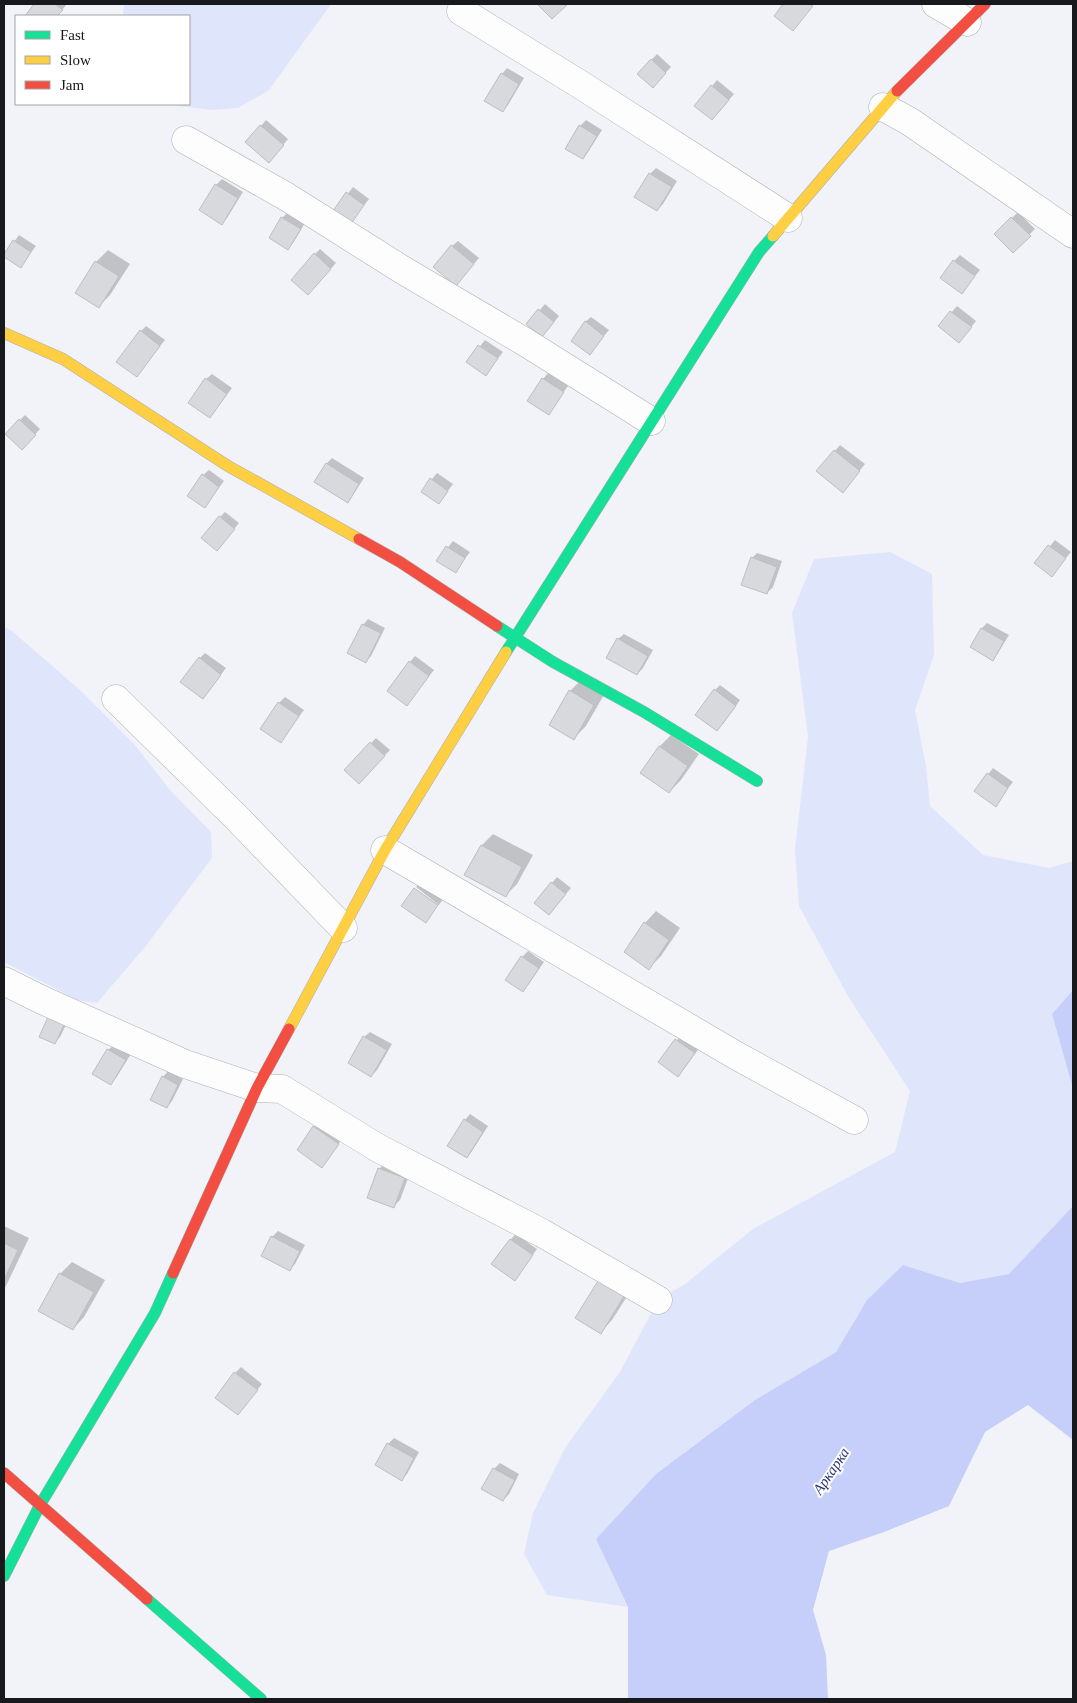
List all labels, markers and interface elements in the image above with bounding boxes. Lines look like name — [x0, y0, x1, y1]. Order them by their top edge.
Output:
legend — [15, 15, 190, 105]
text: Fast — [60, 27, 86, 43]
text: Slow — [60, 52, 91, 68]
text: Jam — [60, 77, 84, 93]
water label: Аркарка — [809, 1445, 852, 1498]

